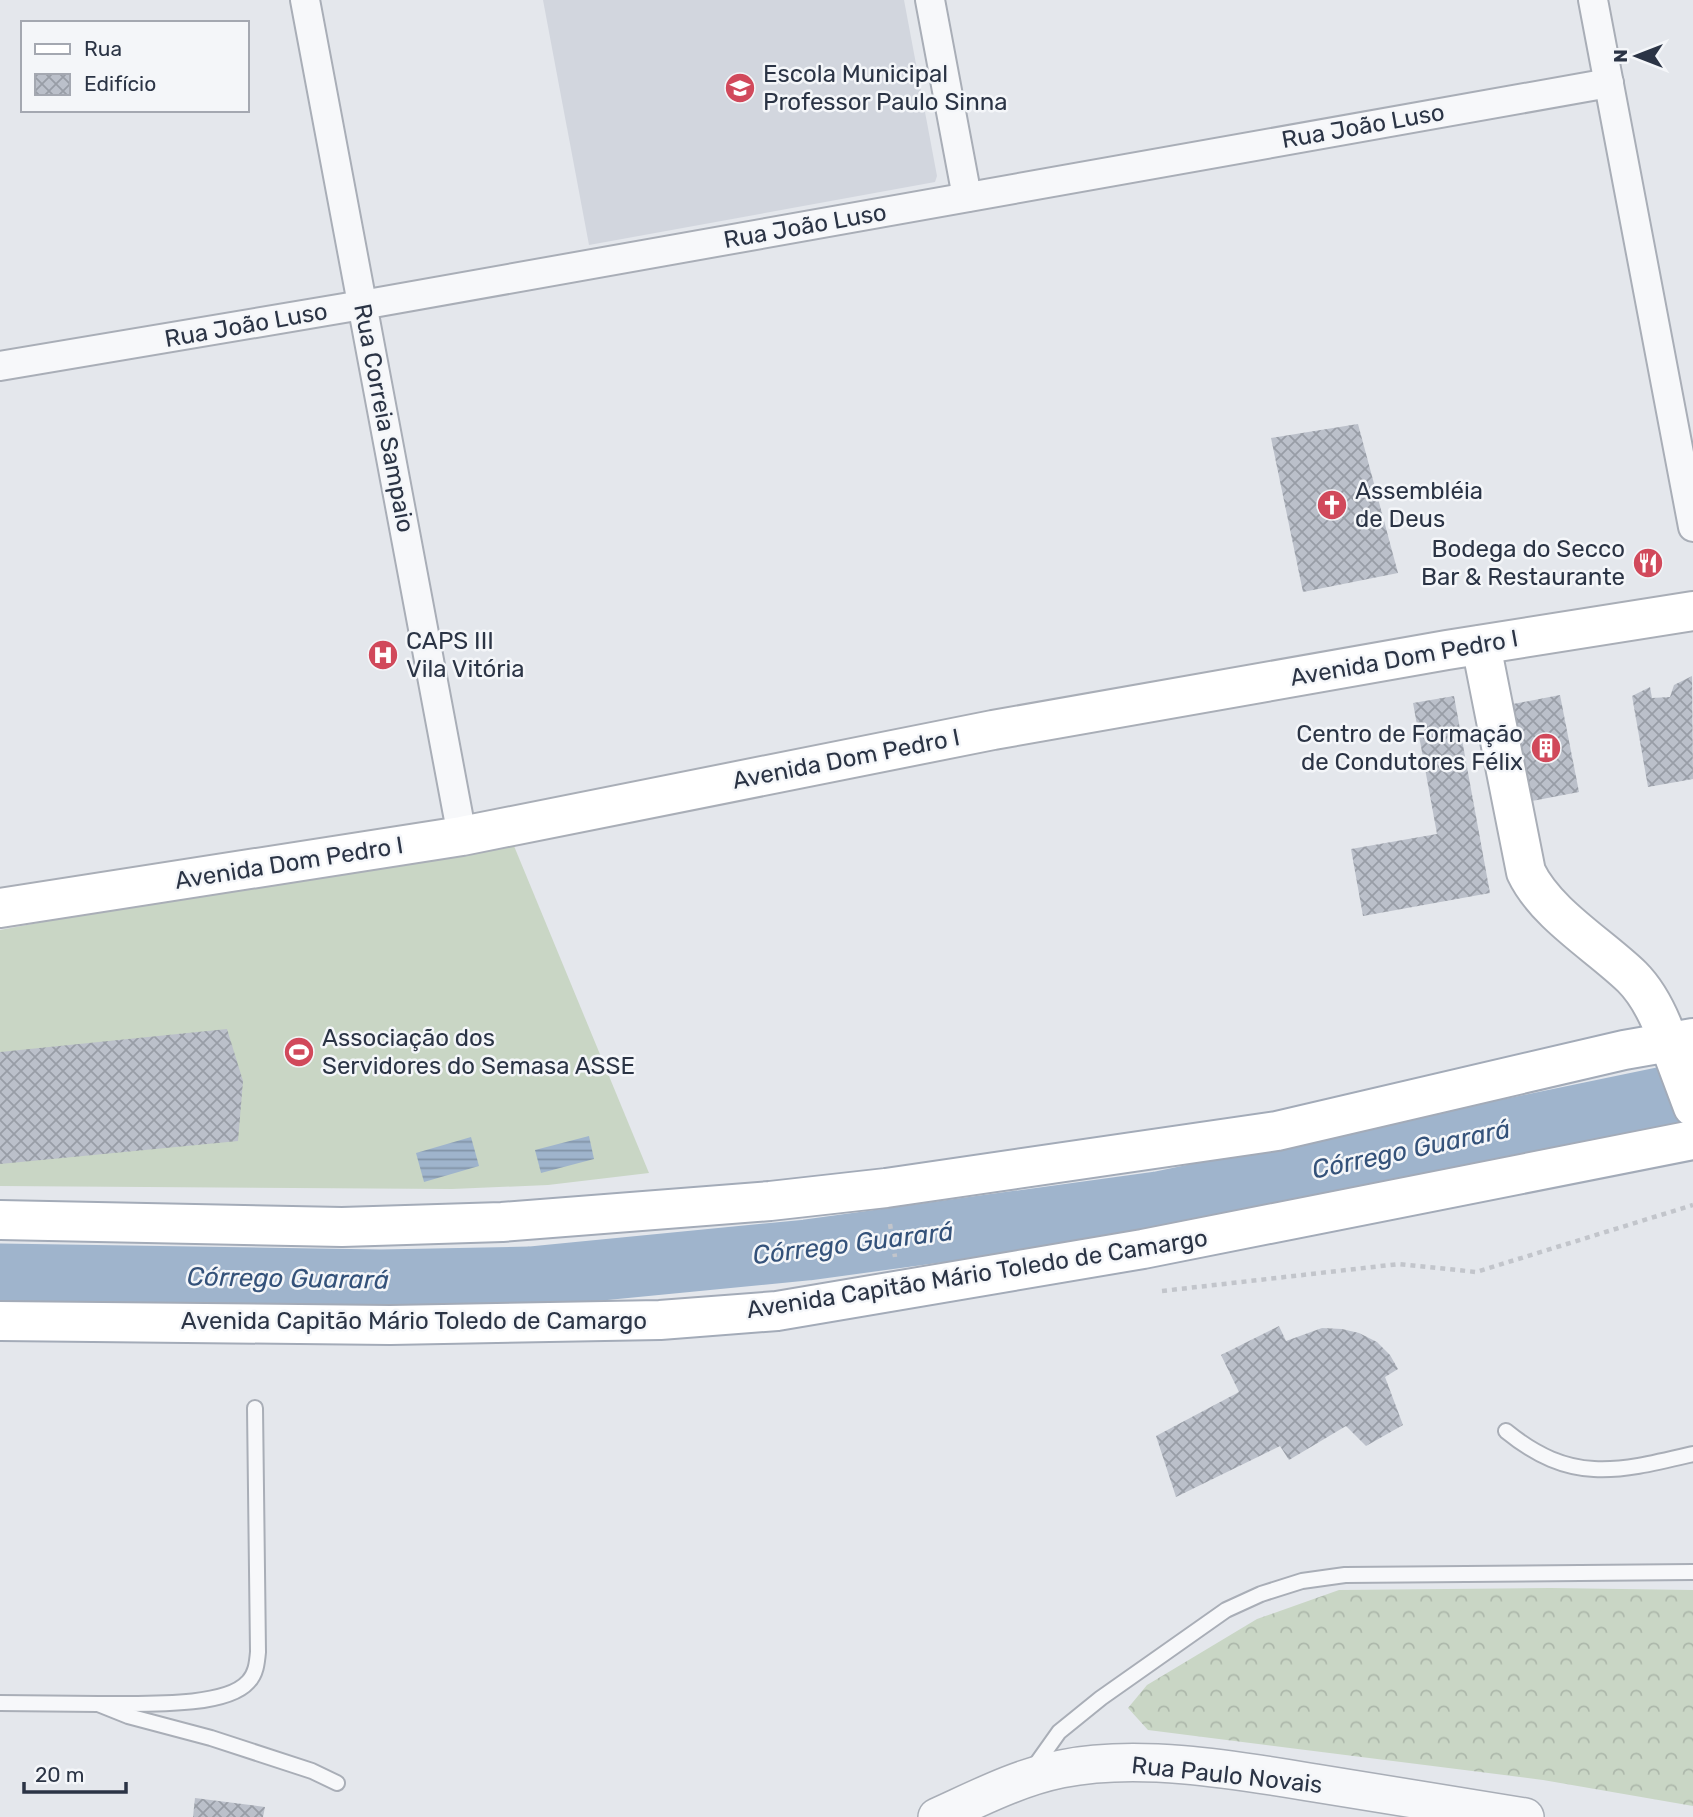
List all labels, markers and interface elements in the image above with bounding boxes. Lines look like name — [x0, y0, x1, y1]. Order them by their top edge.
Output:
legend — [21, 21, 248, 112]
north arrow — [1602, 21, 1672, 91]
text: Rua — [84, 36, 122, 61]
text: N — [1609, 49, 1632, 63]
place label: Escola Municipal Professor Paulo Sinna — [763, 60, 1008, 116]
text: Edifício — [84, 71, 156, 96]
school or university icon: Escola Municipal Professor Paulo Sinna — [723, 71, 757, 105]
street label: Rua João Luso — [1279, 98, 1447, 154]
street label: Rua João Luso — [721, 198, 889, 254]
street label: Rua João Luso — [162, 297, 330, 353]
street label: Rua Correia Sampaio — [348, 301, 420, 535]
place label: Assembléia de Deus — [1355, 477, 1483, 533]
church icon: Assembléia de Deus — [1315, 488, 1349, 522]
place label: Bodega do Secco Bar & Restaurante — [1421, 535, 1625, 591]
restaurant icon: Bodega do Secco Bar & Restaurante — [1631, 546, 1665, 580]
street label: Avenida Dom Pedro I — [1288, 624, 1520, 692]
place label: CAPS III Vila Vitória — [406, 627, 525, 683]
hospital icon: CAPS III Vila Vitória — [366, 638, 400, 672]
place label: Centro de Formação de Condutores Félix — [1296, 720, 1523, 776]
street label: Avenida Dom Pedro I — [730, 723, 962, 795]
building icon: Centro de Formação de Condutores Félix — [1529, 731, 1563, 765]
street label: Avenida Dom Pedro I — [173, 831, 405, 895]
place label: Associação dos Servidores do Semasa ASSE — [322, 1024, 635, 1080]
sports icon: Associação dos Servidores do Semasa ASSE — [282, 1035, 316, 1069]
water label: Córrego Guarará — [1309, 1113, 1513, 1186]
water label: Córrego Guarará — [751, 1216, 955, 1271]
street label: Avenida Capitão Mário Toledo de Camargo — [745, 1224, 1209, 1324]
water label: Córrego Guarará — [187, 1261, 389, 1296]
street label: Avenida Capitão Mário Toledo de Camargo — [181, 1307, 647, 1335]
scale bar — [24, 1750, 126, 1794]
street label: Rua Paulo Novais — [1130, 1751, 1324, 1799]
text: 20 m — [35, 1762, 84, 1787]

